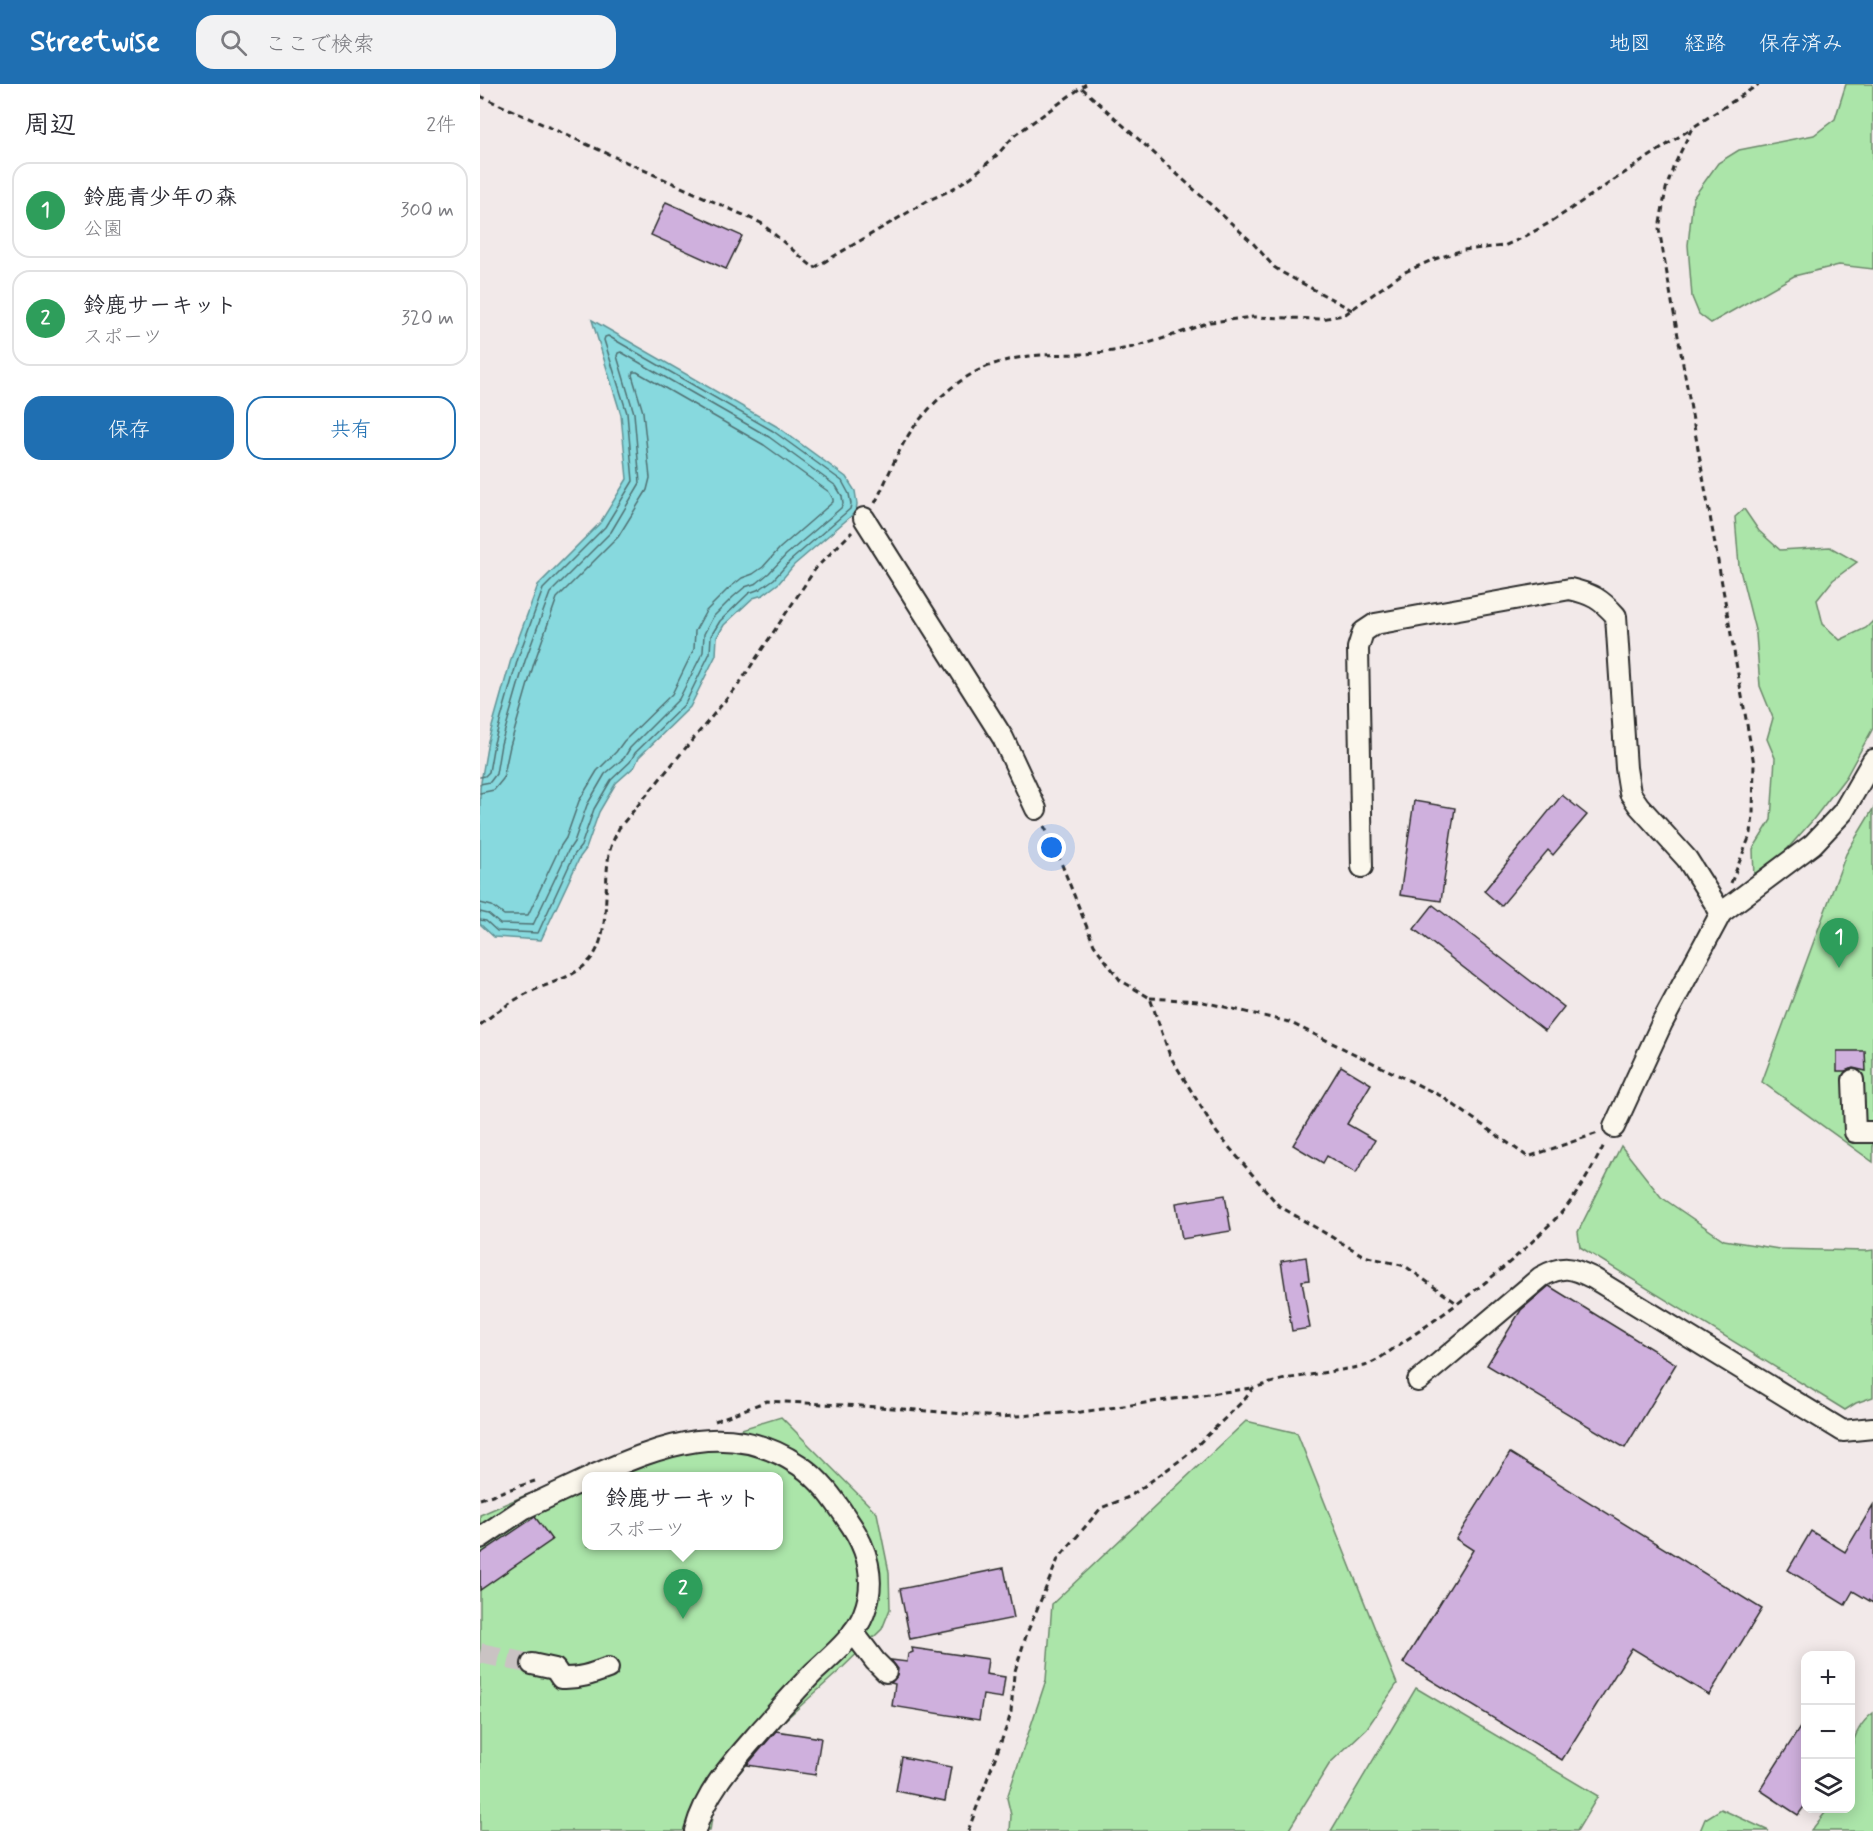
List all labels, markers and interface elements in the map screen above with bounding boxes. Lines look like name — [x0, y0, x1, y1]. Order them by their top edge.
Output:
search box — [196, 15, 616, 69]
text: Streetwise — [30, 24, 160, 61]
icon: search — [217, 26, 250, 59]
text: 地図 — [1609, 30, 1651, 58]
text: 経路 — [1684, 30, 1726, 58]
text: 保存済み — [1759, 30, 1843, 58]
text: ここで検索 — [265, 31, 375, 59]
text: 周辺 — [24, 109, 76, 143]
text: 2件 — [426, 112, 456, 139]
text: 鈴鹿青少年の森 — [83, 184, 237, 212]
text: 1 — [41, 197, 50, 224]
text: 300 m — [400, 197, 454, 224]
text: 公園 — [83, 216, 123, 243]
text: 鈴鹿サーキット — [83, 292, 237, 320]
text: 2 — [41, 305, 50, 332]
text: 320 m — [401, 305, 454, 332]
text: スポーツ — [83, 324, 163, 351]
button: 保存 — [24, 396, 234, 460]
button: 共有 — [246, 396, 456, 460]
your location — [1037, 833, 1066, 862]
pin: 1 — [1820, 918, 1858, 968]
popup — [582, 1472, 783, 1550]
text: 鈴鹿サーキット — [605, 1485, 760, 1513]
text: スポーツ — [605, 1517, 685, 1544]
pin: 2 — [664, 1570, 702, 1619]
map controls — [1801, 1651, 1855, 1813]
button: + — [1801, 1651, 1855, 1705]
button: − — [1801, 1705, 1855, 1759]
button: layers — [1801, 1759, 1855, 1813]

